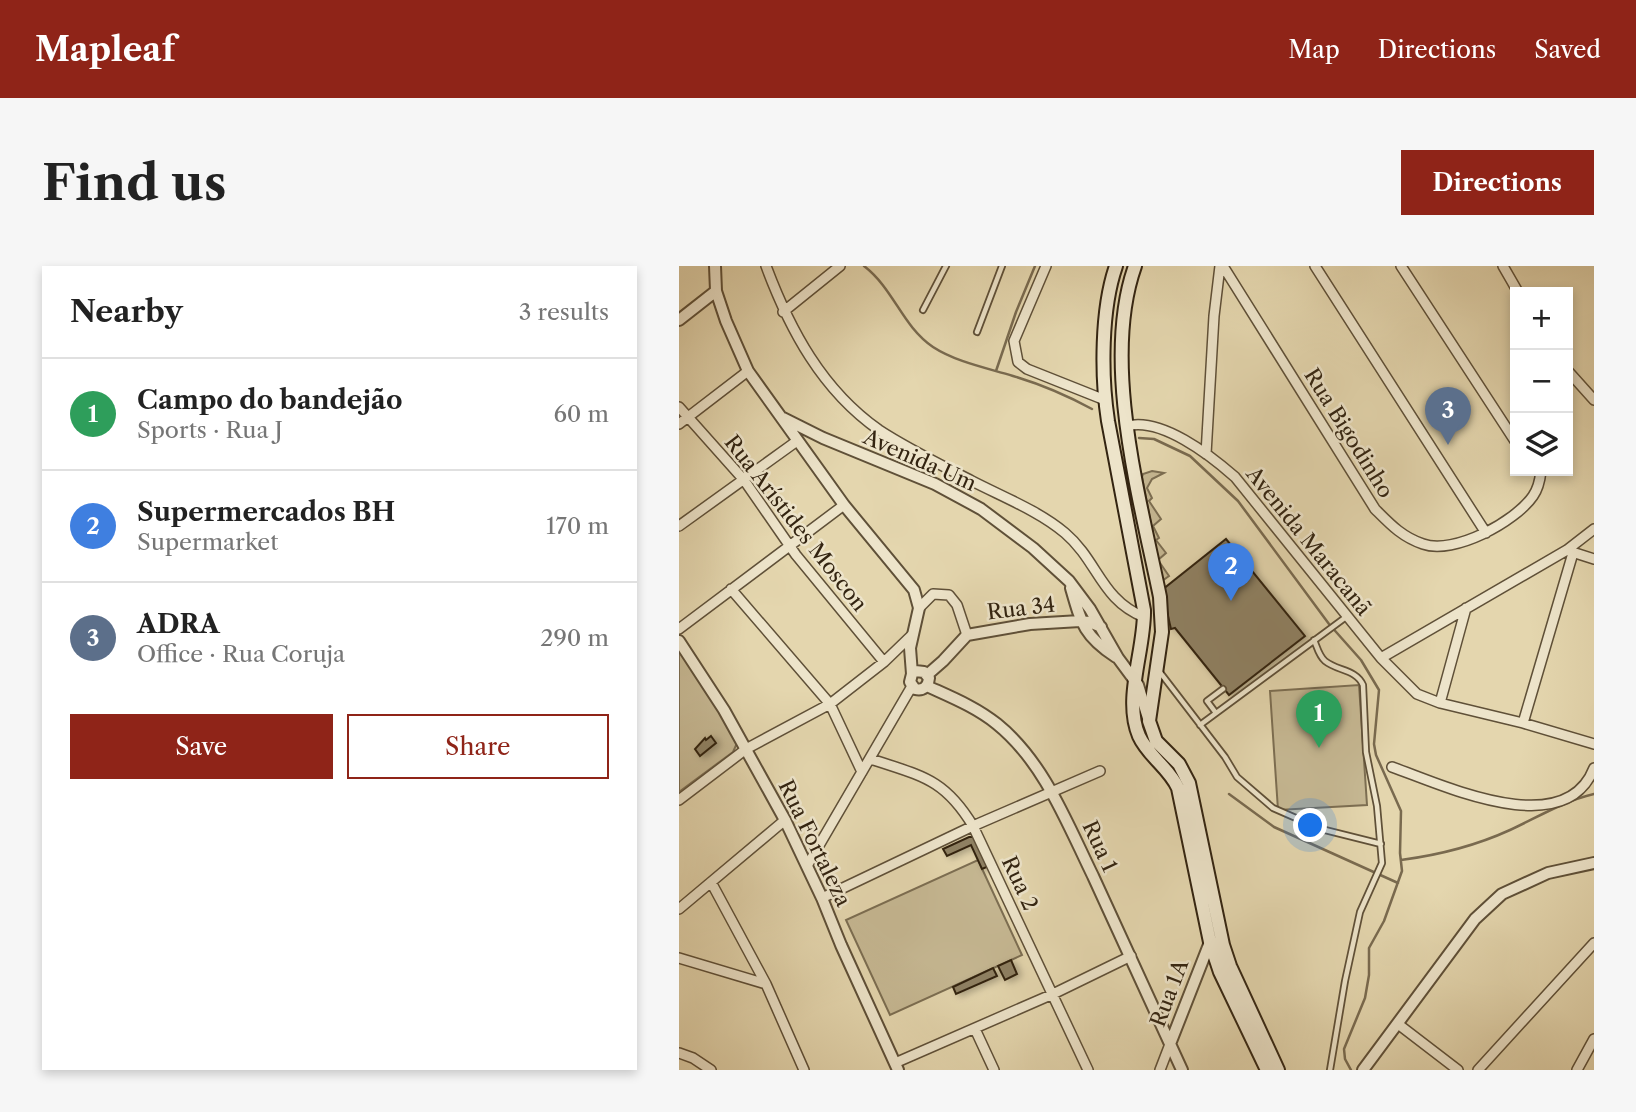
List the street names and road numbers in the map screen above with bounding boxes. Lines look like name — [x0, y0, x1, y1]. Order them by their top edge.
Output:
street label: Rua Bigodinho — [1299, 364, 1399, 502]
street label: Avenida Um — [859, 424, 981, 496]
street label: Rua Arístides Moscon — [719, 430, 873, 616]
street label: Avenida Maracanã — [1241, 461, 1377, 621]
street label: Rua 34 — [986, 591, 1056, 625]
street label: Rua Fortaleza — [774, 776, 857, 911]
street label: Rua 1 — [1077, 816, 1123, 876]
street label: Rua 2 — [997, 852, 1043, 914]
street label: Rua 1A — [1145, 955, 1193, 1030]

